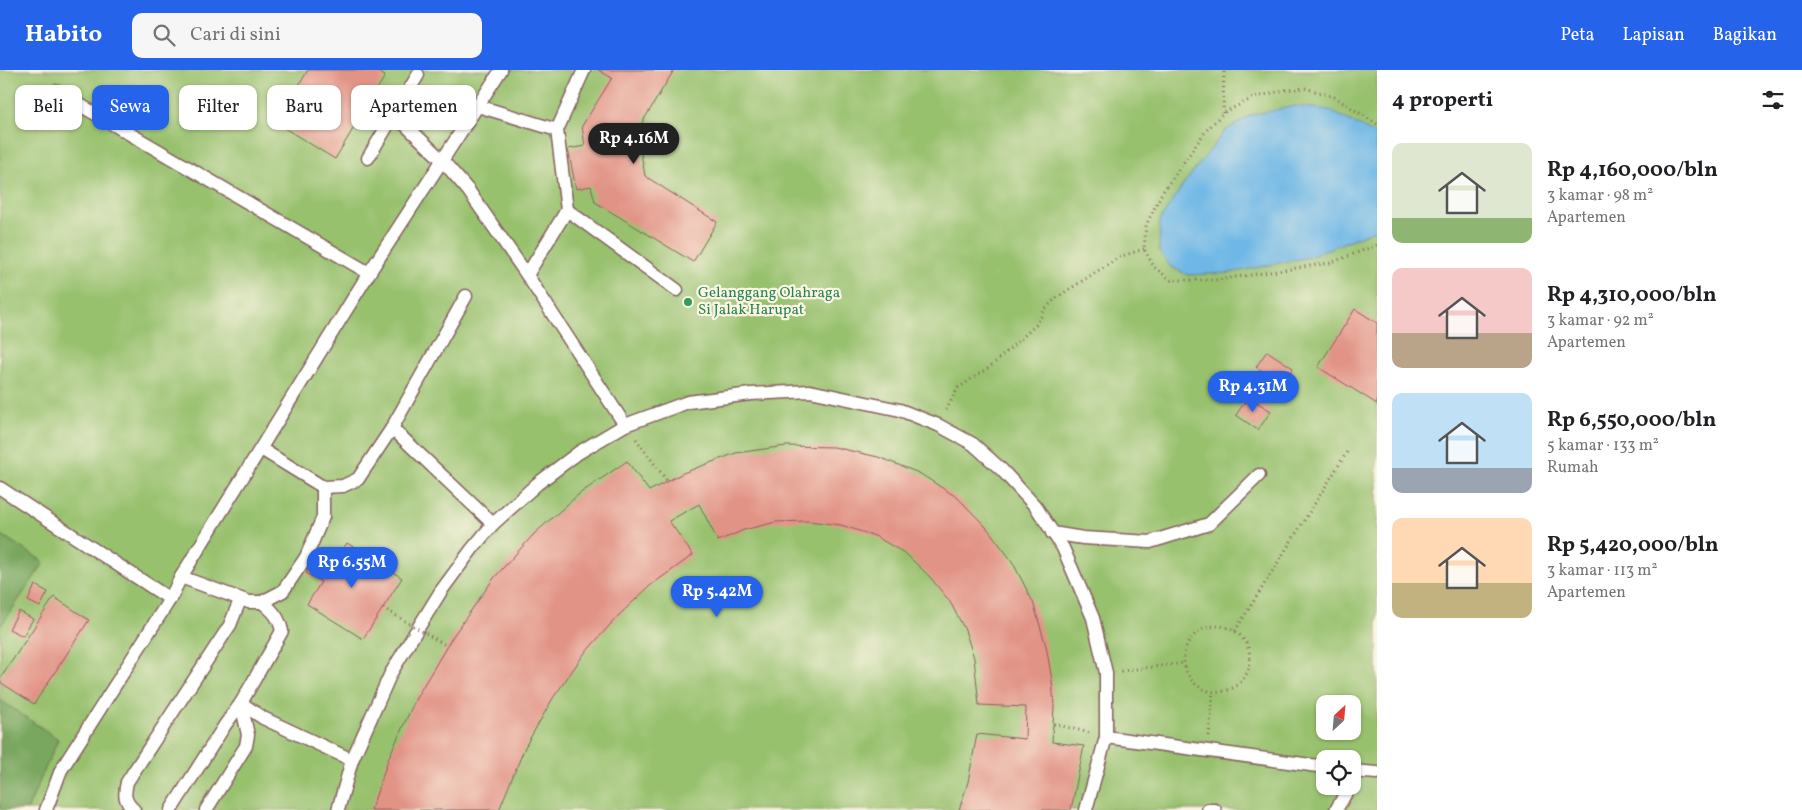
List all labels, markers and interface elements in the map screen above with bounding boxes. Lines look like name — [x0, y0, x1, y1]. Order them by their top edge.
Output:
search box — [132, 13, 482, 58]
text: Habito — [25, 18, 102, 52]
icon: search — [150, 21, 178, 49]
text: Cari di sini — [190, 22, 281, 48]
text: Peta — [1561, 23, 1594, 48]
text: Lapisan — [1622, 23, 1685, 48]
text: Bagikan — [1713, 23, 1777, 48]
chip: Beli — [15, 85, 82, 130]
chip: Sewa — [92, 85, 169, 130]
chip: Filter — [179, 85, 257, 130]
chip: Baru — [267, 85, 341, 130]
chip: Apartemen — [351, 85, 476, 130]
text: 4 properti — [1392, 86, 1493, 115]
icon: filters — [1759, 86, 1787, 114]
pin: Rp 4.16M — [582, 122, 686, 165]
text: Rp 4.16M — [599, 128, 669, 150]
text: Rp 4,160,000/bln — [1547, 156, 1718, 185]
icon: home — [1432, 163, 1492, 223]
text: 3 kamar · 98 m² — [1547, 185, 1653, 207]
text: Apartemen — [1547, 207, 1626, 229]
text: Rp 4,310,000/bln — [1547, 281, 1717, 310]
place label: Gelanggang Olahraga Si Jalak Harupat — [698, 283, 840, 321]
icon: home — [1432, 288, 1492, 348]
marker: Gelanggang Olahraga Si Jalak Harupat — [682, 296, 694, 308]
text: 3 kamar · 92 m² — [1547, 310, 1654, 332]
text: Apartemen — [1547, 332, 1626, 354]
pin: Rp 4.31M — [1201, 370, 1305, 413]
text: Rp 4.31M — [1219, 376, 1287, 398]
text: Rp 6,550,000/bln — [1547, 406, 1716, 435]
icon: home — [1432, 413, 1492, 473]
text: 5 kamar · 133 m² — [1547, 435, 1659, 457]
text: Rumah — [1547, 457, 1599, 479]
text: Rp 5,420,000/bln — [1547, 531, 1719, 560]
icon: home — [1432, 538, 1492, 598]
pin: Rp 6.55M — [300, 546, 404, 589]
text: Rp 6.55M — [318, 552, 386, 574]
text: 3 kamar · 113 m² — [1547, 560, 1657, 582]
pin: Rp 5.42M — [665, 576, 769, 618]
text: Rp 5.42M — [682, 581, 752, 603]
text: Apartemen — [1547, 582, 1626, 604]
north arrow — [1316, 695, 1361, 740]
map controls — [1316, 695, 1361, 795]
button: locate — [1316, 750, 1361, 795]

